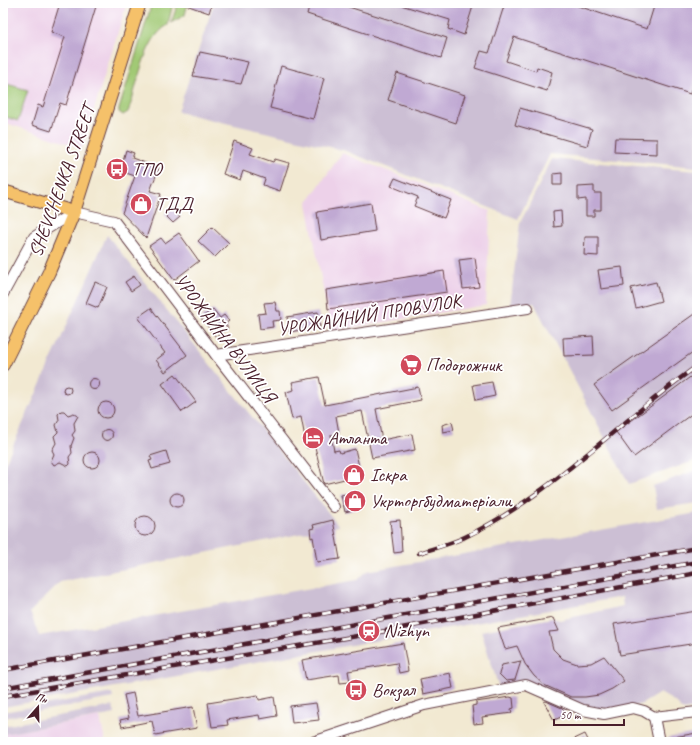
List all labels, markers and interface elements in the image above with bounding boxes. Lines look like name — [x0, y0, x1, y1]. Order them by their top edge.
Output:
street label: SHEVCHENKA STREET — [23, 97, 102, 260]
bus stop icon: ТПО — [104, 156, 130, 182]
place label: ТПО — [132, 157, 164, 181]
shop icon: ТДД — [128, 191, 154, 217]
place label: ТДД — [156, 192, 194, 216]
street label: УРОЖАЙНА ВУЛИЦЯ — [169, 269, 283, 409]
street label: УРОЖАЙНИЙ ПРОВУЛОК — [276, 288, 466, 341]
supermarket icon: Подорожник — [398, 352, 424, 378]
place label: Подорожник — [426, 353, 504, 377]
hotel icon: Атланта — [300, 425, 326, 451]
place label: Атланта — [328, 426, 388, 450]
shop icon: Іскра — [341, 462, 367, 488]
place label: Іскра — [370, 463, 408, 487]
shop icon: Укрторгбудматеріали — [342, 488, 368, 514]
place label: Укрторгбудматеріали — [370, 489, 513, 513]
station icon: Nizhyn — [356, 618, 382, 644]
place label: Nizhyn — [384, 619, 429, 643]
bus stop icon: Вокзал — [343, 677, 369, 703]
place label: Вокзал — [372, 678, 417, 702]
north arrow — [18, 687, 58, 727]
text: Пн — [34, 689, 50, 707]
scale bar — [554, 701, 624, 727]
text: 50 m — [560, 707, 582, 723]

